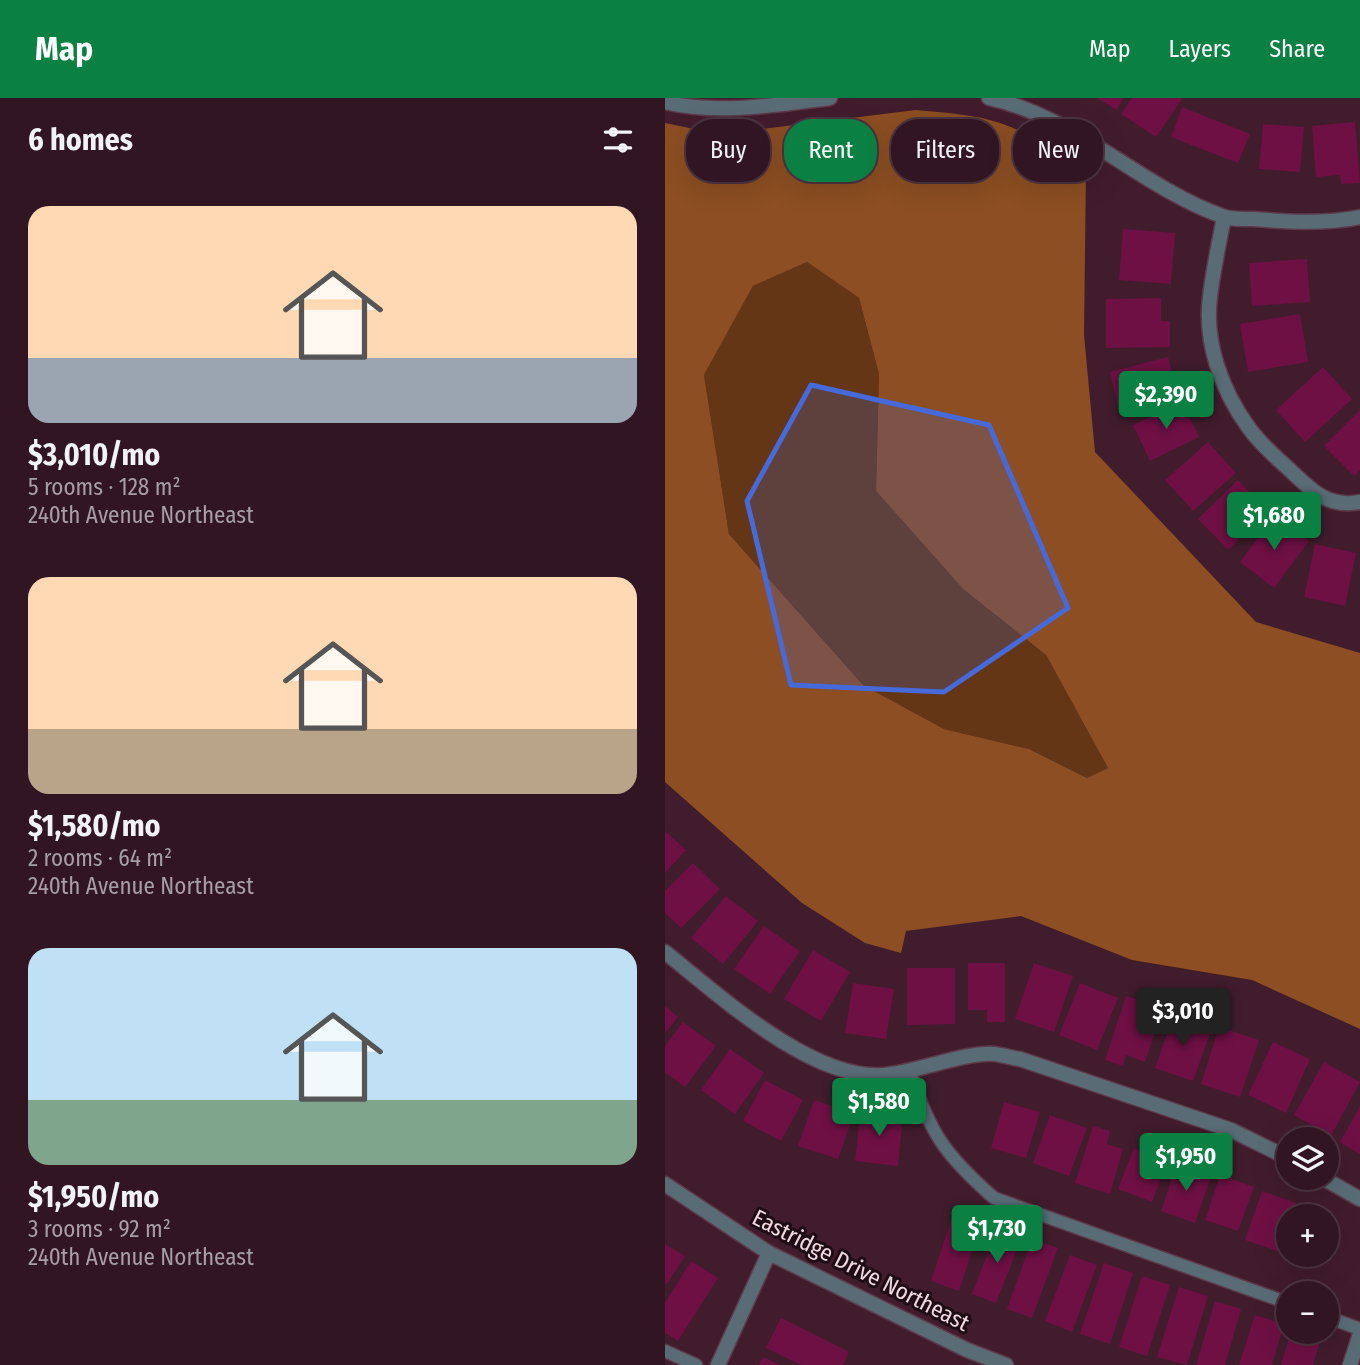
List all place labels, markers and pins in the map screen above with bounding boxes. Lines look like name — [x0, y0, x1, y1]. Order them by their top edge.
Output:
pin: $2,390 — [1109, 372, 1223, 431]
pin: $1,680 — [1217, 492, 1331, 552]
pin: $3,010 — [1126, 988, 1240, 1048]
pin: $1,580 — [822, 1079, 936, 1138]
pin: $1,950 — [1129, 1134, 1243, 1193]
pin: $1,730 — [940, 1206, 1054, 1265]

